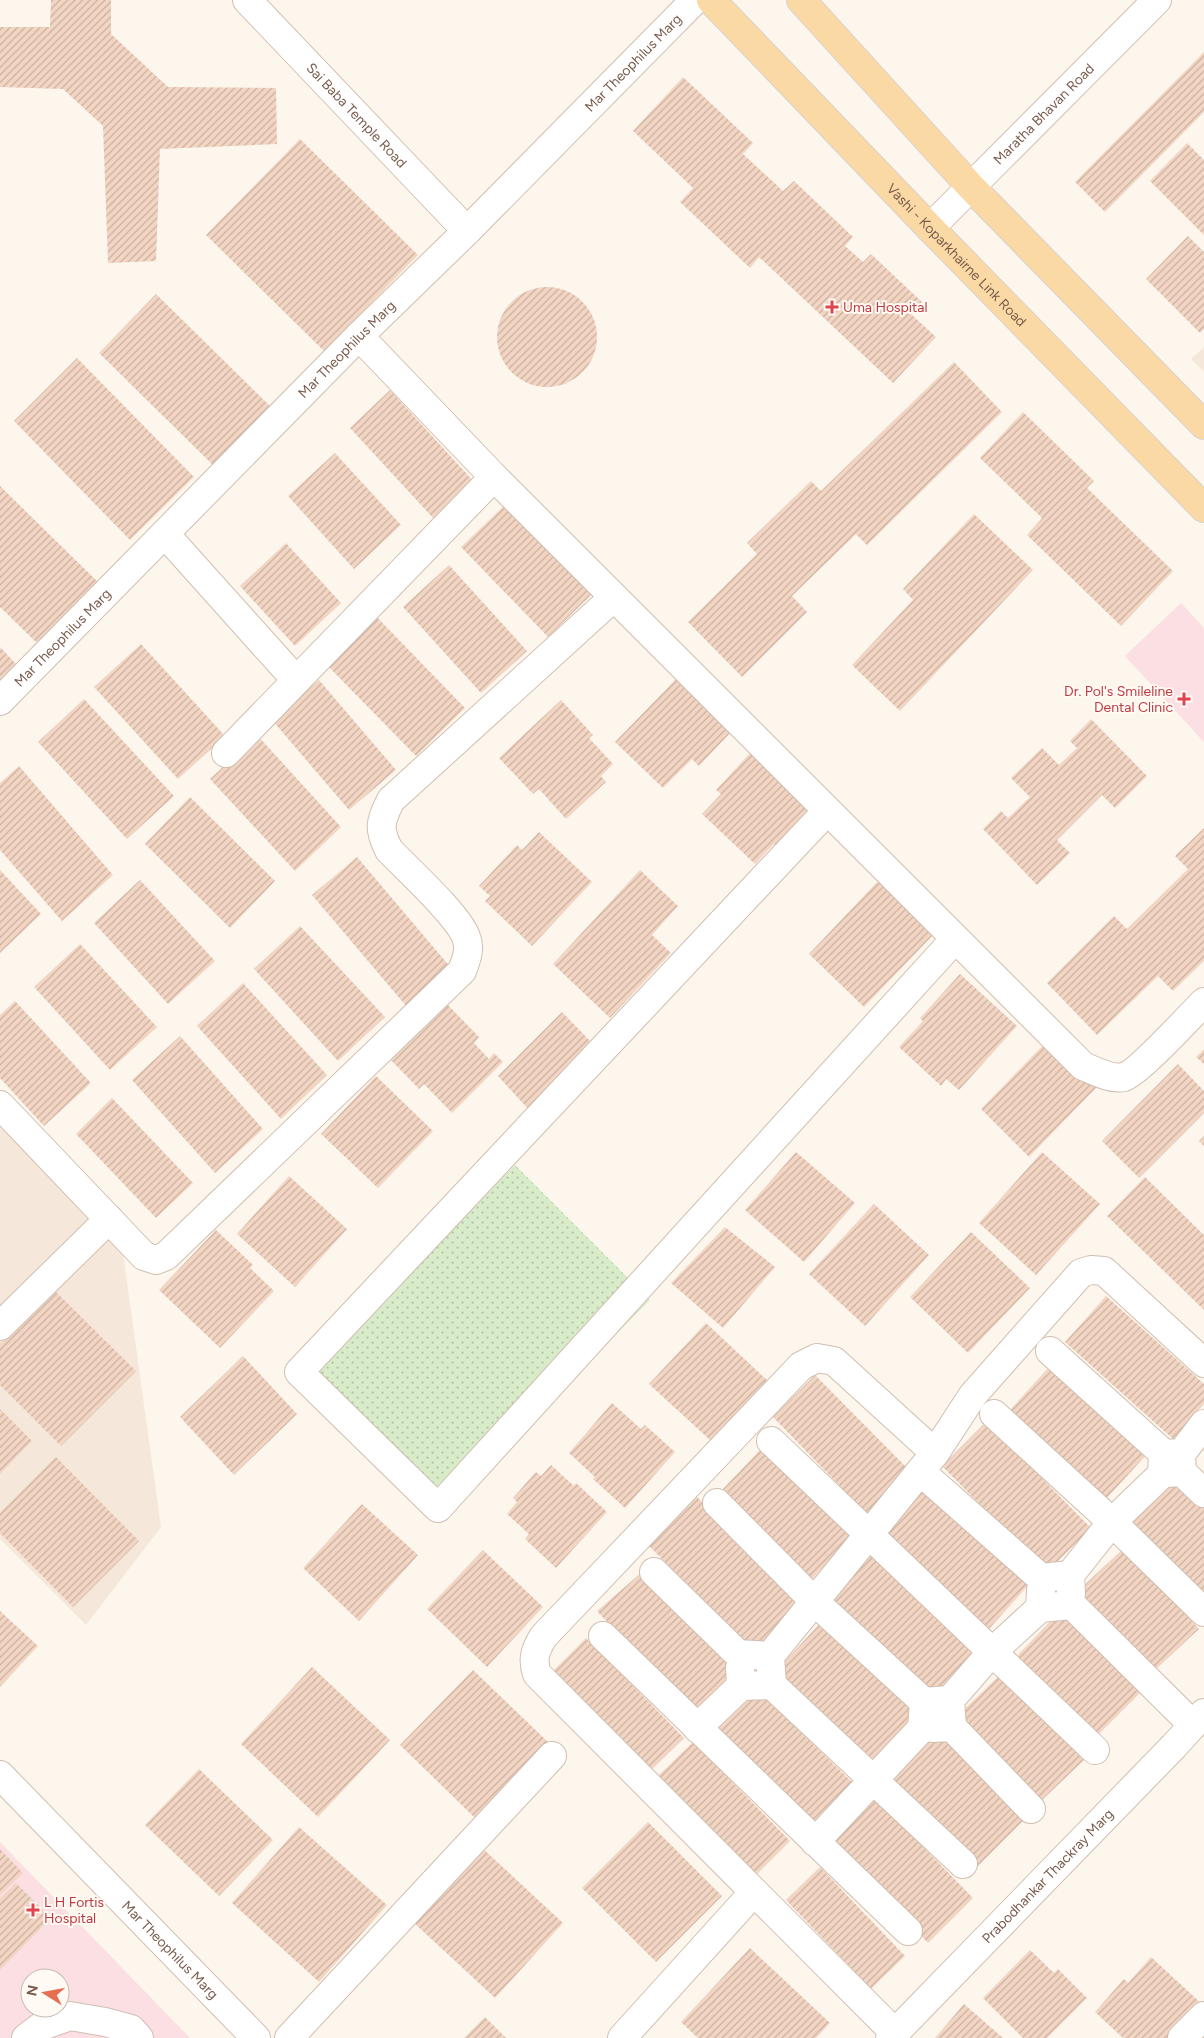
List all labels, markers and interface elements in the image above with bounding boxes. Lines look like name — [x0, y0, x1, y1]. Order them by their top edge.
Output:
street label: Mar Theophilus Marg — [581, 10, 685, 115]
street label: Sai Baba Temple Road — [303, 59, 410, 171]
street label: Maratha Bhavan Road — [990, 60, 1098, 168]
street label: Vashi - Koparkhairne Link Road — [883, 180, 1030, 330]
street label: Mar Theophilus Marg — [295, 297, 399, 401]
place label: Uma Hospital — [843, 299, 928, 316]
marker: Uma Hospital — [825, 300, 839, 314]
street label: Mar Theophilus Marg — [11, 585, 114, 690]
place label: Dr. Pol's Smileline Dental Clinic — [1064, 683, 1173, 716]
marker: Dr. Pol's Smileline Dental Clinic — [1177, 692, 1191, 706]
street label: Prabodhankar Thackray Marg — [978, 1805, 1117, 1947]
place label: L H Fortis Hospital — [44, 1894, 104, 1927]
street label: Mar Theophilus Marg — [119, 1897, 222, 2003]
marker: L H Fortis Hospital — [26, 1903, 40, 1917]
north arrow — [20, 1968, 70, 2018]
text: N — [23, 1984, 42, 1998]

